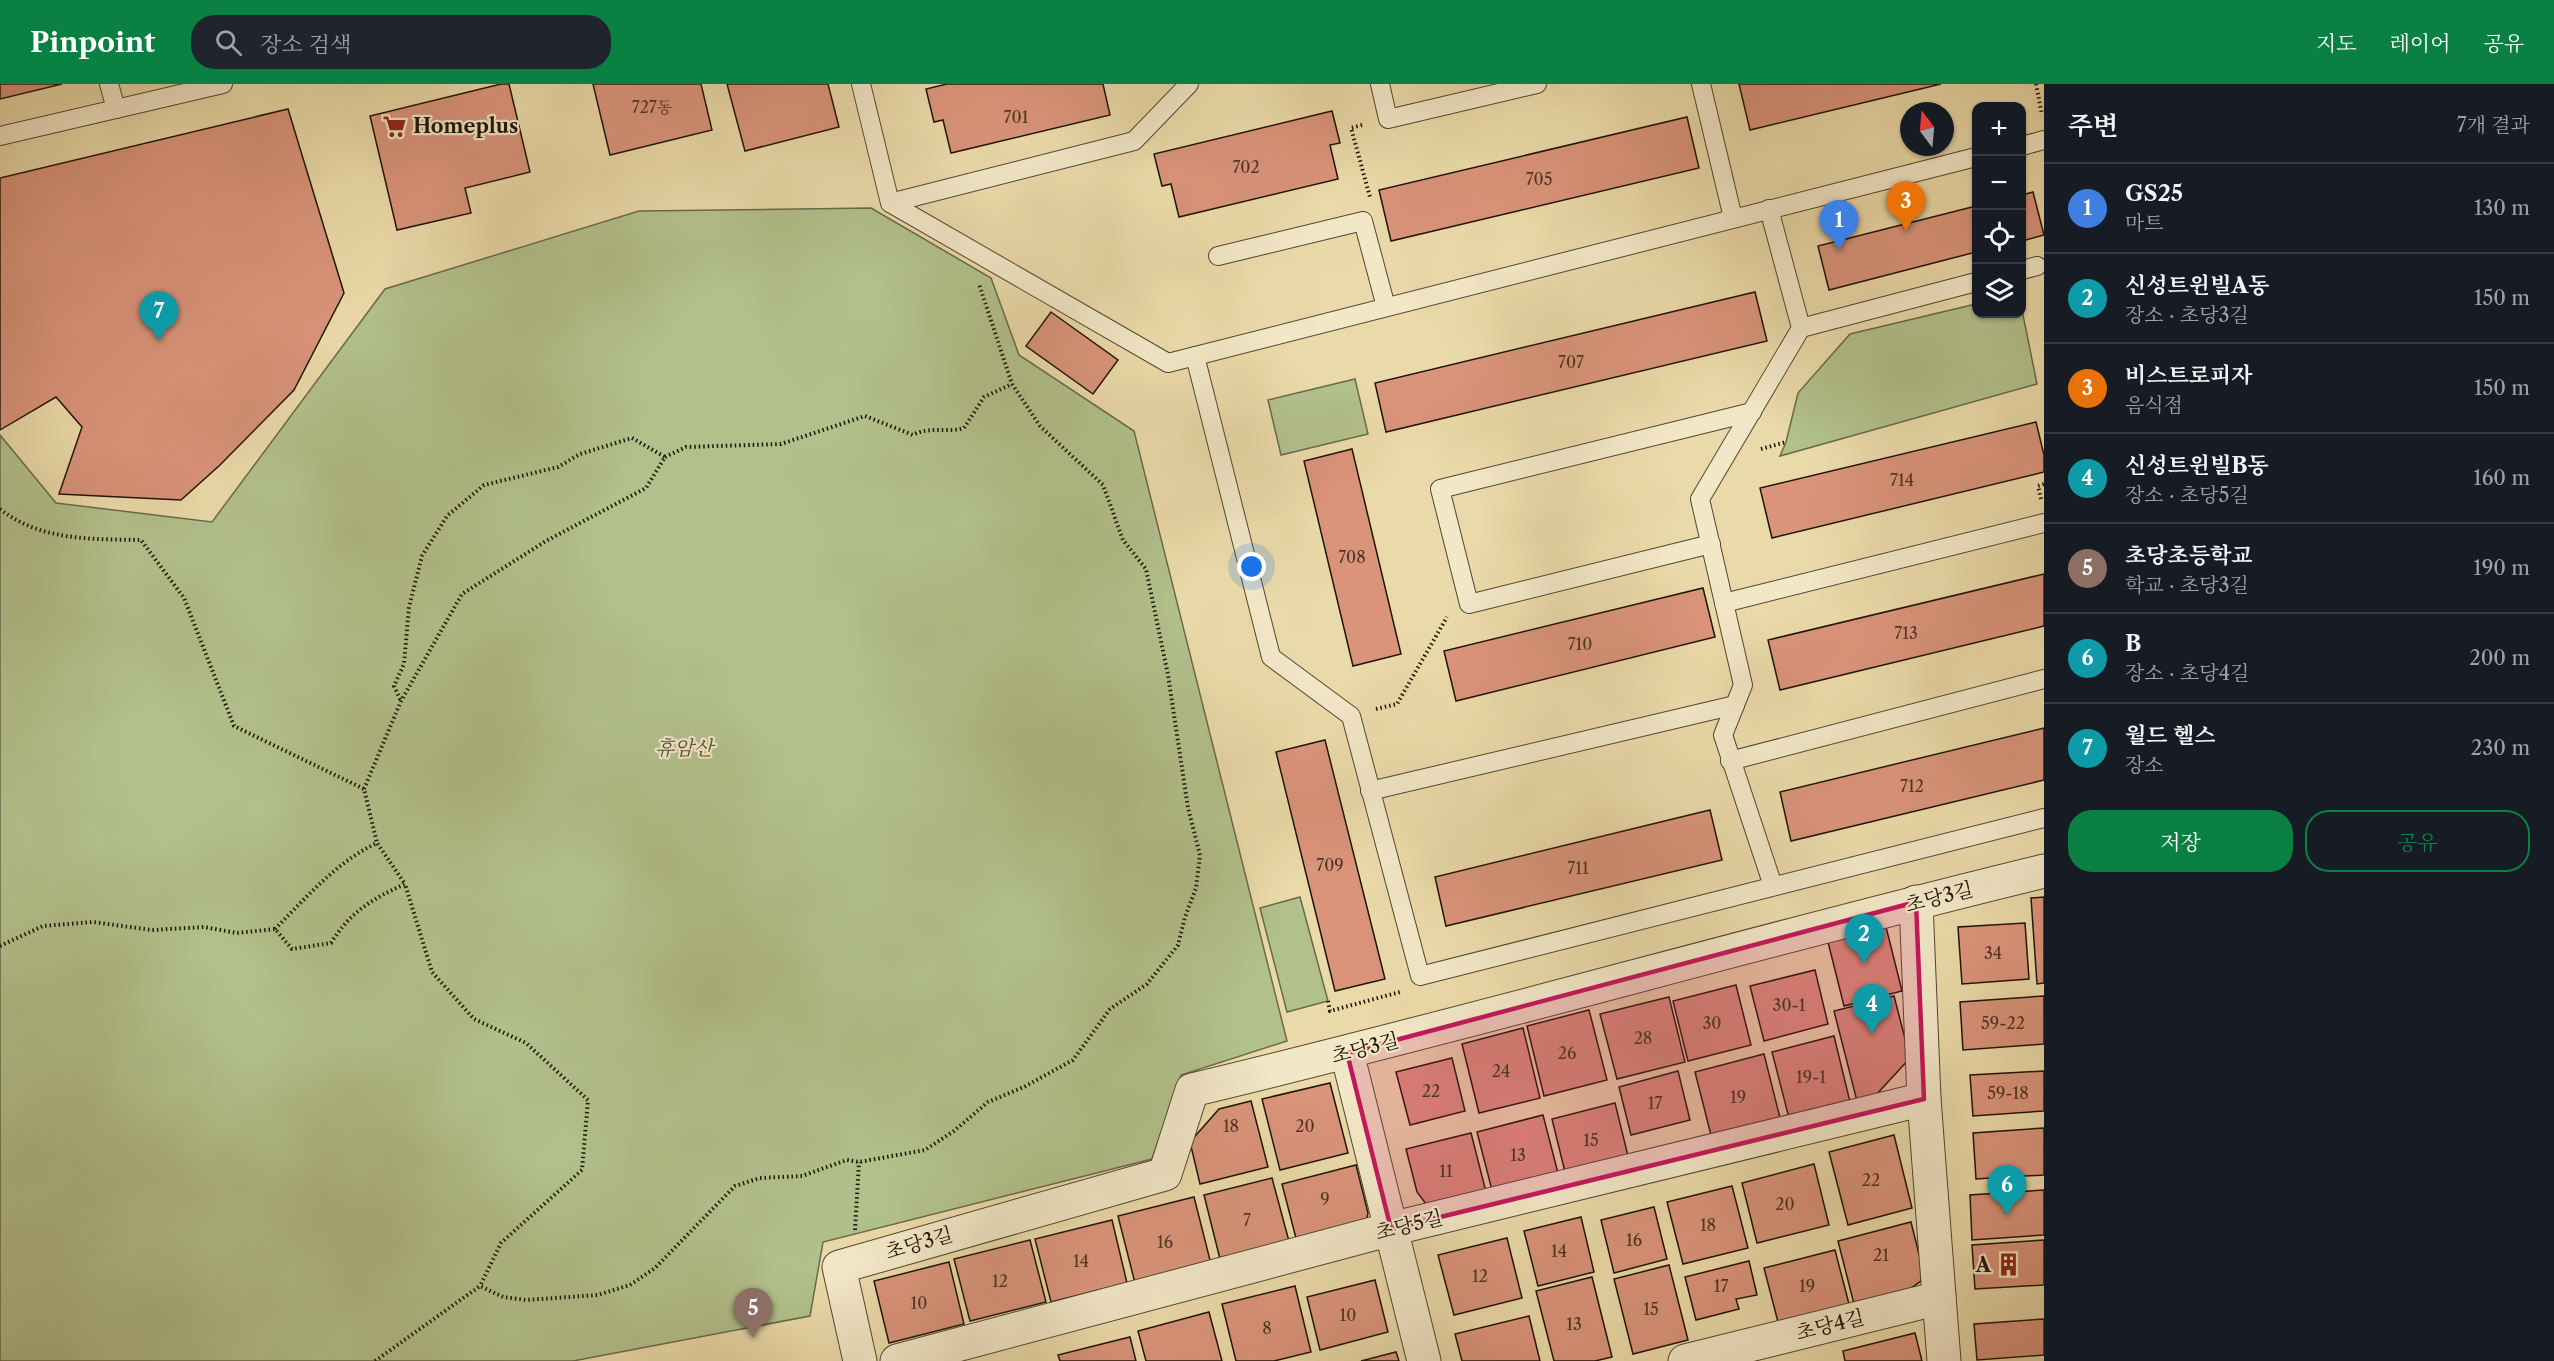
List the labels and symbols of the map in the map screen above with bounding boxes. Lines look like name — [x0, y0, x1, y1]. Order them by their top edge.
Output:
house number: 727동 — [632, 97, 673, 117]
north arrow — [1900, 102, 1954, 156]
house number: 701 — [1004, 107, 1029, 127]
supermarket icon: Homeplus — [382, 113, 408, 139]
place label: Homeplus — [413, 114, 518, 138]
house number: 702 — [1232, 157, 1260, 177]
house number: 705 — [1526, 169, 1552, 189]
pin: 3 — [1886, 182, 1926, 231]
pin: 1 — [1820, 200, 1858, 250]
pin: 7 — [140, 292, 178, 341]
house number: 707 — [1558, 352, 1584, 372]
house number: 714 — [1890, 470, 1914, 490]
house number: 708 — [1338, 547, 1366, 567]
your location — [1237, 552, 1266, 581]
house number: 713 — [1894, 623, 1918, 643]
house number: 710 — [1568, 634, 1592, 654]
park label: 휴암산 — [655, 736, 716, 760]
house number: 712 — [1900, 776, 1924, 796]
house number: 709 — [1316, 855, 1344, 875]
house number: 711 — [1567, 858, 1589, 878]
street label: 초당3길 — [1903, 877, 1975, 917]
pin: 2 — [1844, 914, 1884, 964]
house number: 34 — [1984, 943, 2002, 963]
pin: 4 — [1852, 984, 1892, 1034]
house number: 30-1 — [1773, 995, 1806, 1015]
house number: 30 — [1703, 1013, 1721, 1033]
house number: 59-22 — [1981, 1013, 2025, 1033]
street label: 초당3길 — [1329, 1028, 1401, 1068]
house number: 28 — [1634, 1028, 1652, 1048]
house number: 26 — [1558, 1043, 1576, 1063]
house number: 24 — [1492, 1061, 1510, 1081]
house number: 19-1 — [1796, 1067, 1826, 1087]
house number: 22 — [1422, 1081, 1440, 1101]
house number: 59-18 — [1987, 1083, 2029, 1103]
house number: 19 — [1730, 1087, 1746, 1107]
house number: 17 — [1648, 1093, 1662, 1113]
house number: 18 — [1223, 1116, 1239, 1136]
house number: 20 — [1295, 1116, 1315, 1136]
house number: 15 — [1583, 1130, 1599, 1150]
house number: 13 — [1510, 1145, 1526, 1165]
house number: 11 — [1439, 1161, 1453, 1181]
pin: 6 — [1988, 1166, 2026, 1215]
house number: 22 — [1862, 1170, 1880, 1190]
house number: 9 — [1320, 1189, 1330, 1209]
house number: 20 — [1775, 1194, 1795, 1214]
street label: 초당5길 — [1373, 1205, 1445, 1245]
house number: 7 — [1243, 1210, 1251, 1230]
house number: 18 — [1700, 1215, 1716, 1235]
street label: 초당3길 — [883, 1222, 955, 1264]
house number: 16 — [1626, 1230, 1642, 1250]
house number: 16 — [1157, 1232, 1173, 1252]
house number: 14 — [1551, 1241, 1567, 1261]
house number: 21 — [1873, 1245, 1889, 1265]
house number: 14 — [1073, 1251, 1089, 1271]
building icon: A — [1996, 1252, 2022, 1278]
place label: A — [1975, 1253, 1992, 1277]
house number: 12 — [1472, 1266, 1488, 1286]
house number: 12 — [992, 1271, 1008, 1291]
house number: 17 — [1714, 1276, 1728, 1296]
house number: 19 — [1799, 1276, 1815, 1296]
pin: 5 — [734, 1288, 772, 1338]
house number: 10 — [911, 1293, 927, 1313]
house number: 15 — [1643, 1299, 1659, 1319]
house number: 10 — [1340, 1305, 1356, 1325]
street label: 초당4길 — [1793, 1305, 1867, 1345]
house number: 13 — [1566, 1314, 1582, 1334]
house number: 8 — [1262, 1318, 1272, 1338]

